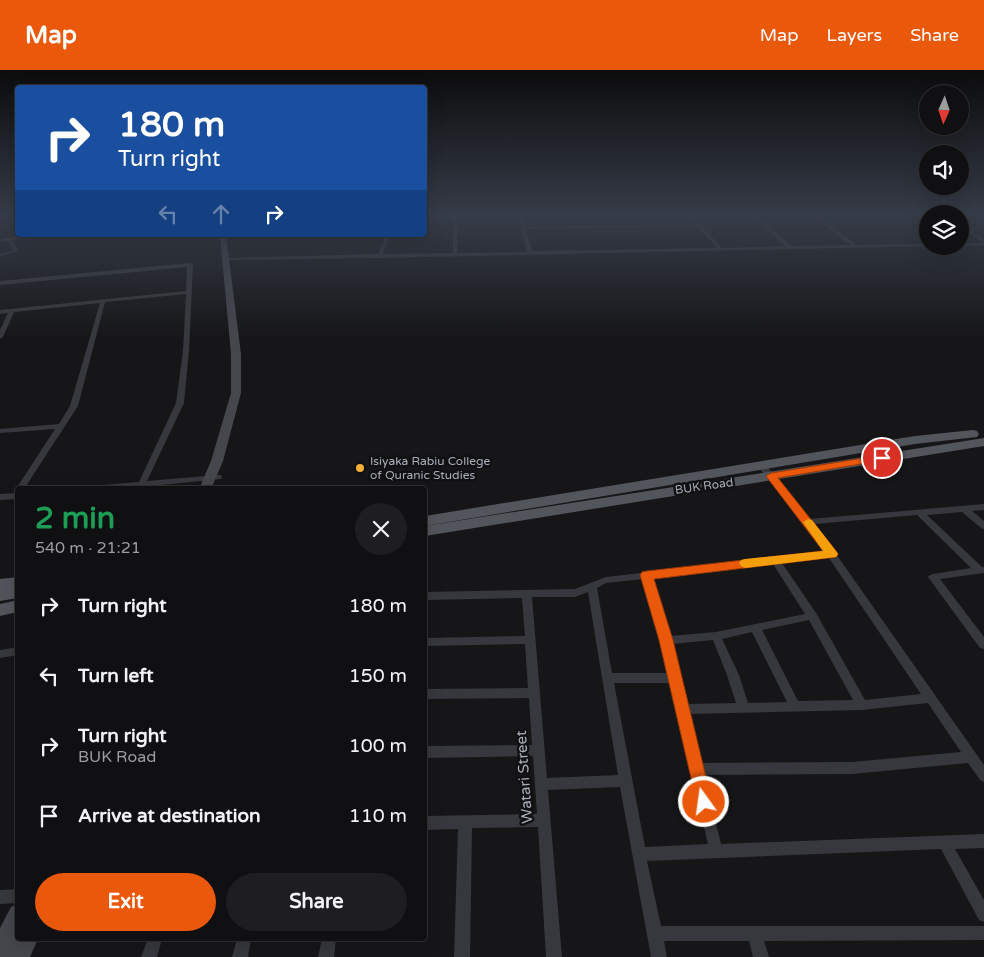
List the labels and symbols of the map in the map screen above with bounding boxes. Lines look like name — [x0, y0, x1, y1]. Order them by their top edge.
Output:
north arrow — [919, 85, 969, 135]
pin — [861, 437, 903, 479]
place label: Isiyaka Rabiu College of Quranic Studies — [370, 454, 490, 482]
marker: Isiyaka Rabiu College of Quranic Studies — [354, 462, 366, 474]
street label: BUK Road — [674, 475, 734, 497]
street label: Watari Street — [512, 730, 536, 824]
position arrow — [677, 775, 729, 827]

